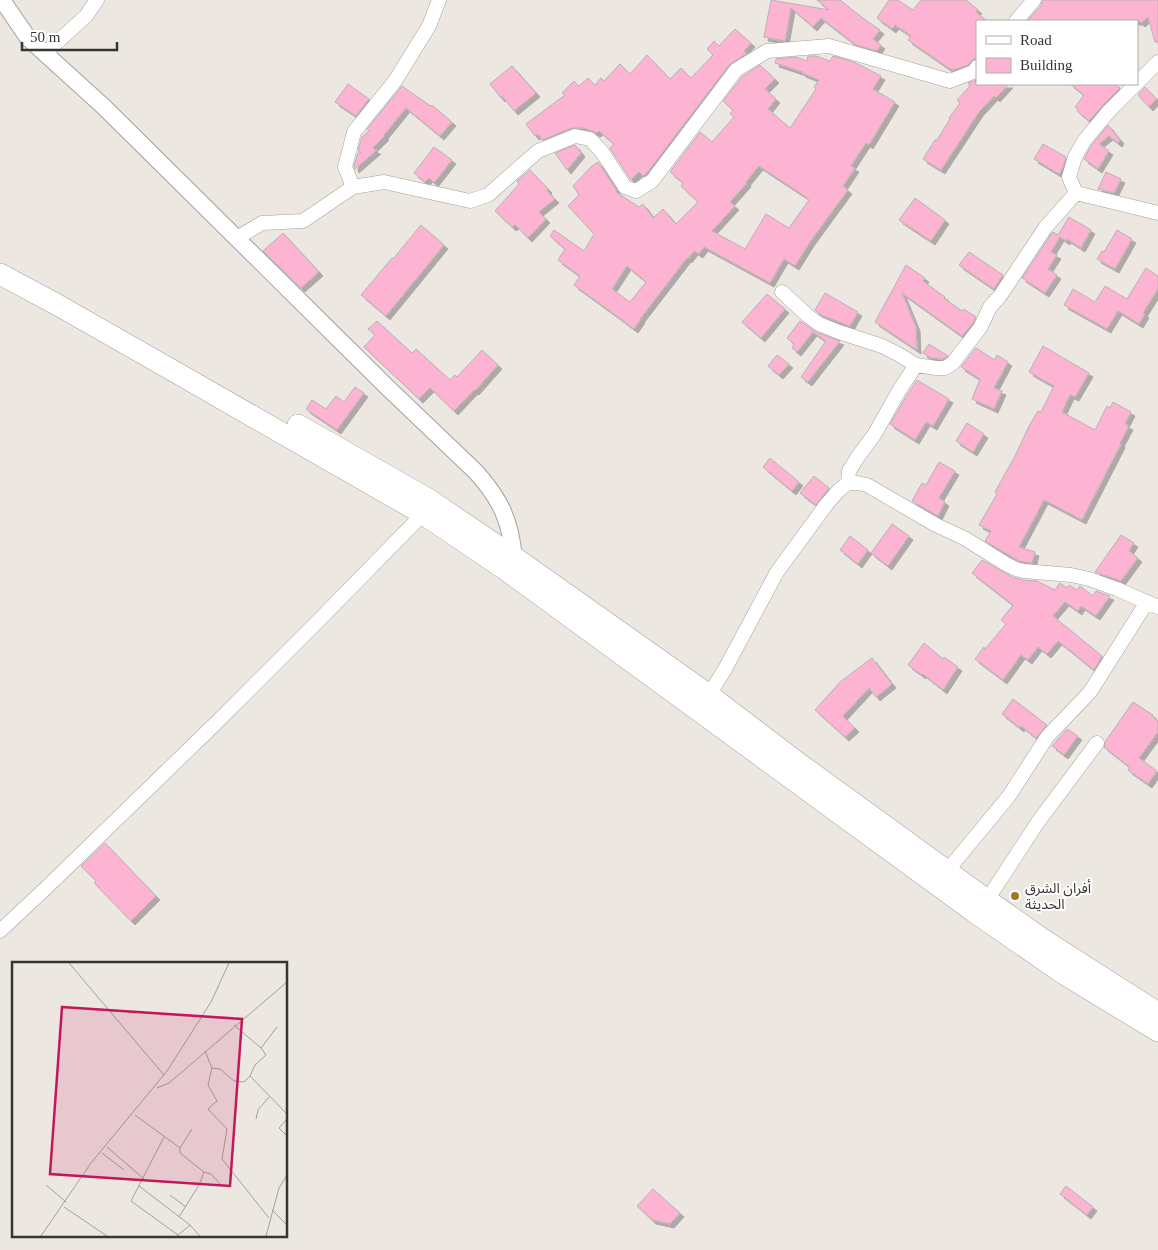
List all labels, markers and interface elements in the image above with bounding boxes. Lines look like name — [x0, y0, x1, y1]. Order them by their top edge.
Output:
scale bar — [22, 20, 118, 52]
legend — [976, 20, 1138, 85]
text: 50 m — [30, 29, 61, 45]
text: Road — [1020, 32, 1052, 48]
text: Building — [1020, 57, 1073, 73]
place label: أفران الشرق الحديثة — [1025, 879, 1091, 912]
marker: أفران الشرق الحديثة — [1009, 890, 1021, 902]
inset map — [12, 962, 288, 1238]

